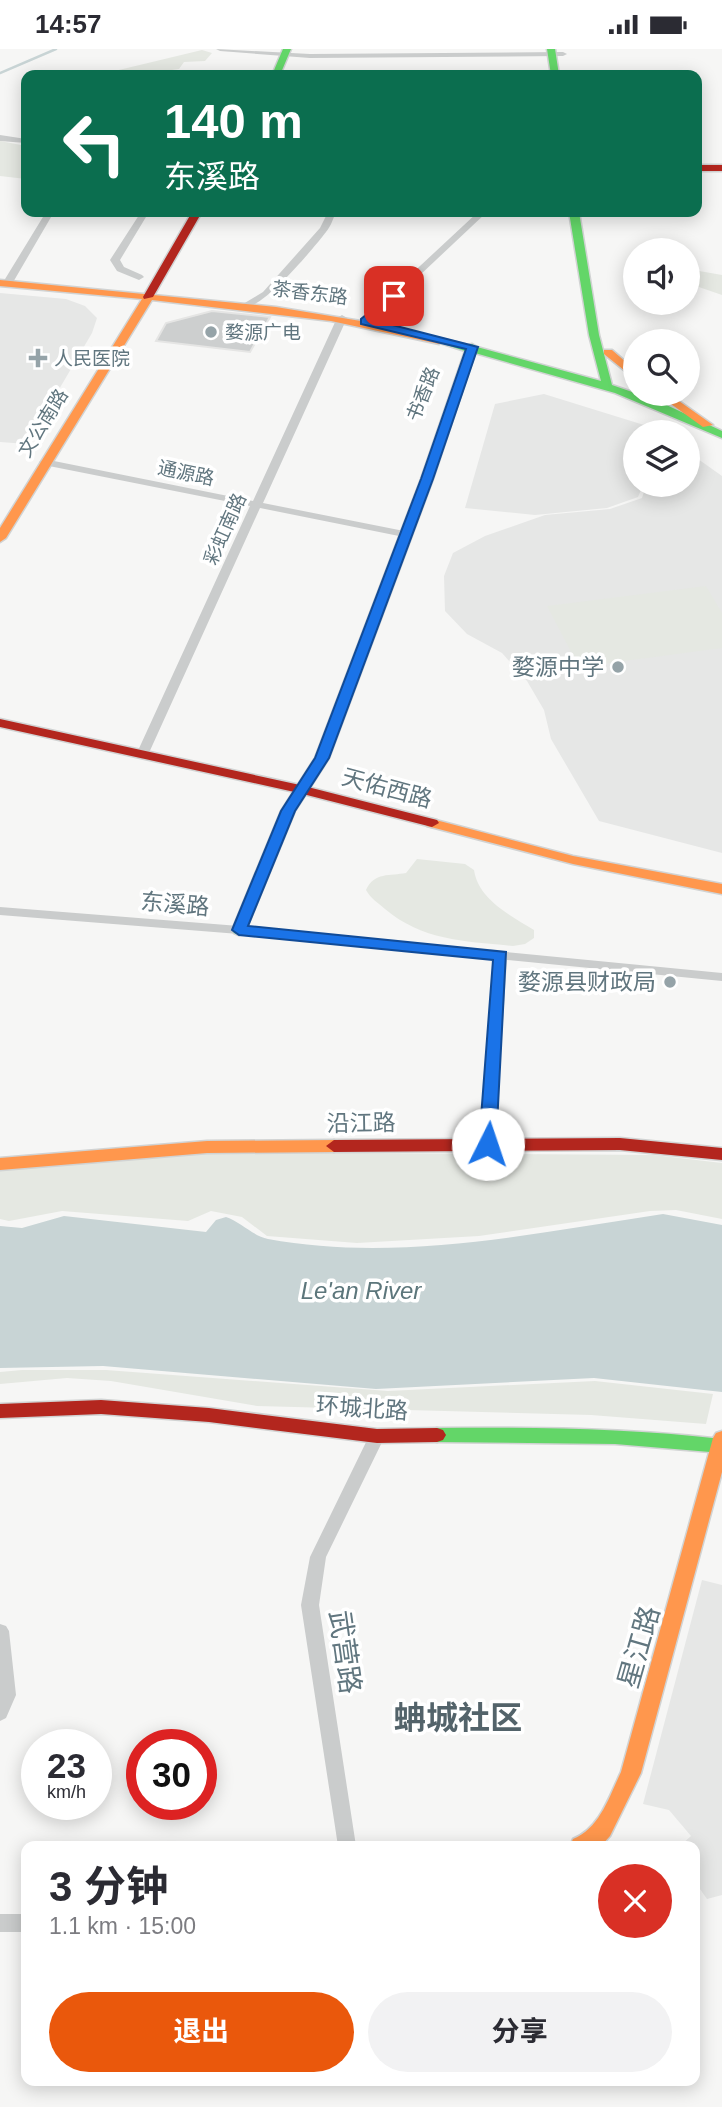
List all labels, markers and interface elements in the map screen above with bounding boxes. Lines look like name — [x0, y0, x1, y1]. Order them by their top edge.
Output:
text: 14:57 — [35, 9, 102, 39]
text: 140 m — [164, 94, 303, 148]
icon: left — [49, 98, 140, 189]
text: 东溪路 — [164, 159, 260, 195]
map controls — [623, 238, 700, 497]
button: sound — [623, 238, 700, 315]
pin — [364, 266, 424, 326]
icon: arrive — [375, 277, 413, 315]
street label: 茶香东路 — [271, 278, 349, 308]
place label: 婺源广电 — [225, 322, 301, 343]
marker: 婺源广电 — [203, 324, 219, 340]
button: search — [623, 329, 700, 406]
marker: 人民医院 — [28, 348, 48, 368]
place label: 人民医院 — [54, 348, 130, 369]
street label: 书香路 — [403, 364, 443, 424]
street label: 文公南路 — [14, 385, 72, 461]
button: layers — [623, 420, 700, 497]
street label: 通源路 — [156, 457, 216, 489]
street label: 彩虹南路 — [200, 490, 250, 568]
place label: 婺源中学 — [512, 654, 604, 680]
marker: 婺源中学 — [610, 659, 626, 675]
street label: 天佑西路 — [339, 764, 435, 812]
street label: 东溪路 — [139, 888, 211, 920]
place label: 婺源县财政局 — [518, 969, 656, 995]
marker: 婺源县财政局 — [662, 974, 678, 990]
position arrow — [451, 1107, 525, 1181]
street label: 沿江路 — [326, 1109, 396, 1137]
water label: Le'an River — [301, 1277, 422, 1304]
street label: 环城北路 — [315, 1392, 409, 1424]
street label: 星江路 — [613, 1602, 665, 1692]
street label: 武营路 — [324, 1608, 366, 1696]
district label: 蚺城社区 — [394, 1700, 522, 1736]
speed limit sign: 30 — [126, 1729, 217, 1820]
text: 23 — [47, 1746, 86, 1785]
text: km/h — [47, 1782, 86, 1802]
text: 3 分钟 — [49, 1863, 168, 1910]
button: close — [598, 1864, 672, 1938]
text: 1.1 km · 15:00 — [49, 1913, 196, 1939]
button: 退出 — [49, 1992, 354, 2072]
button: 分享 — [368, 1992, 672, 2072]

